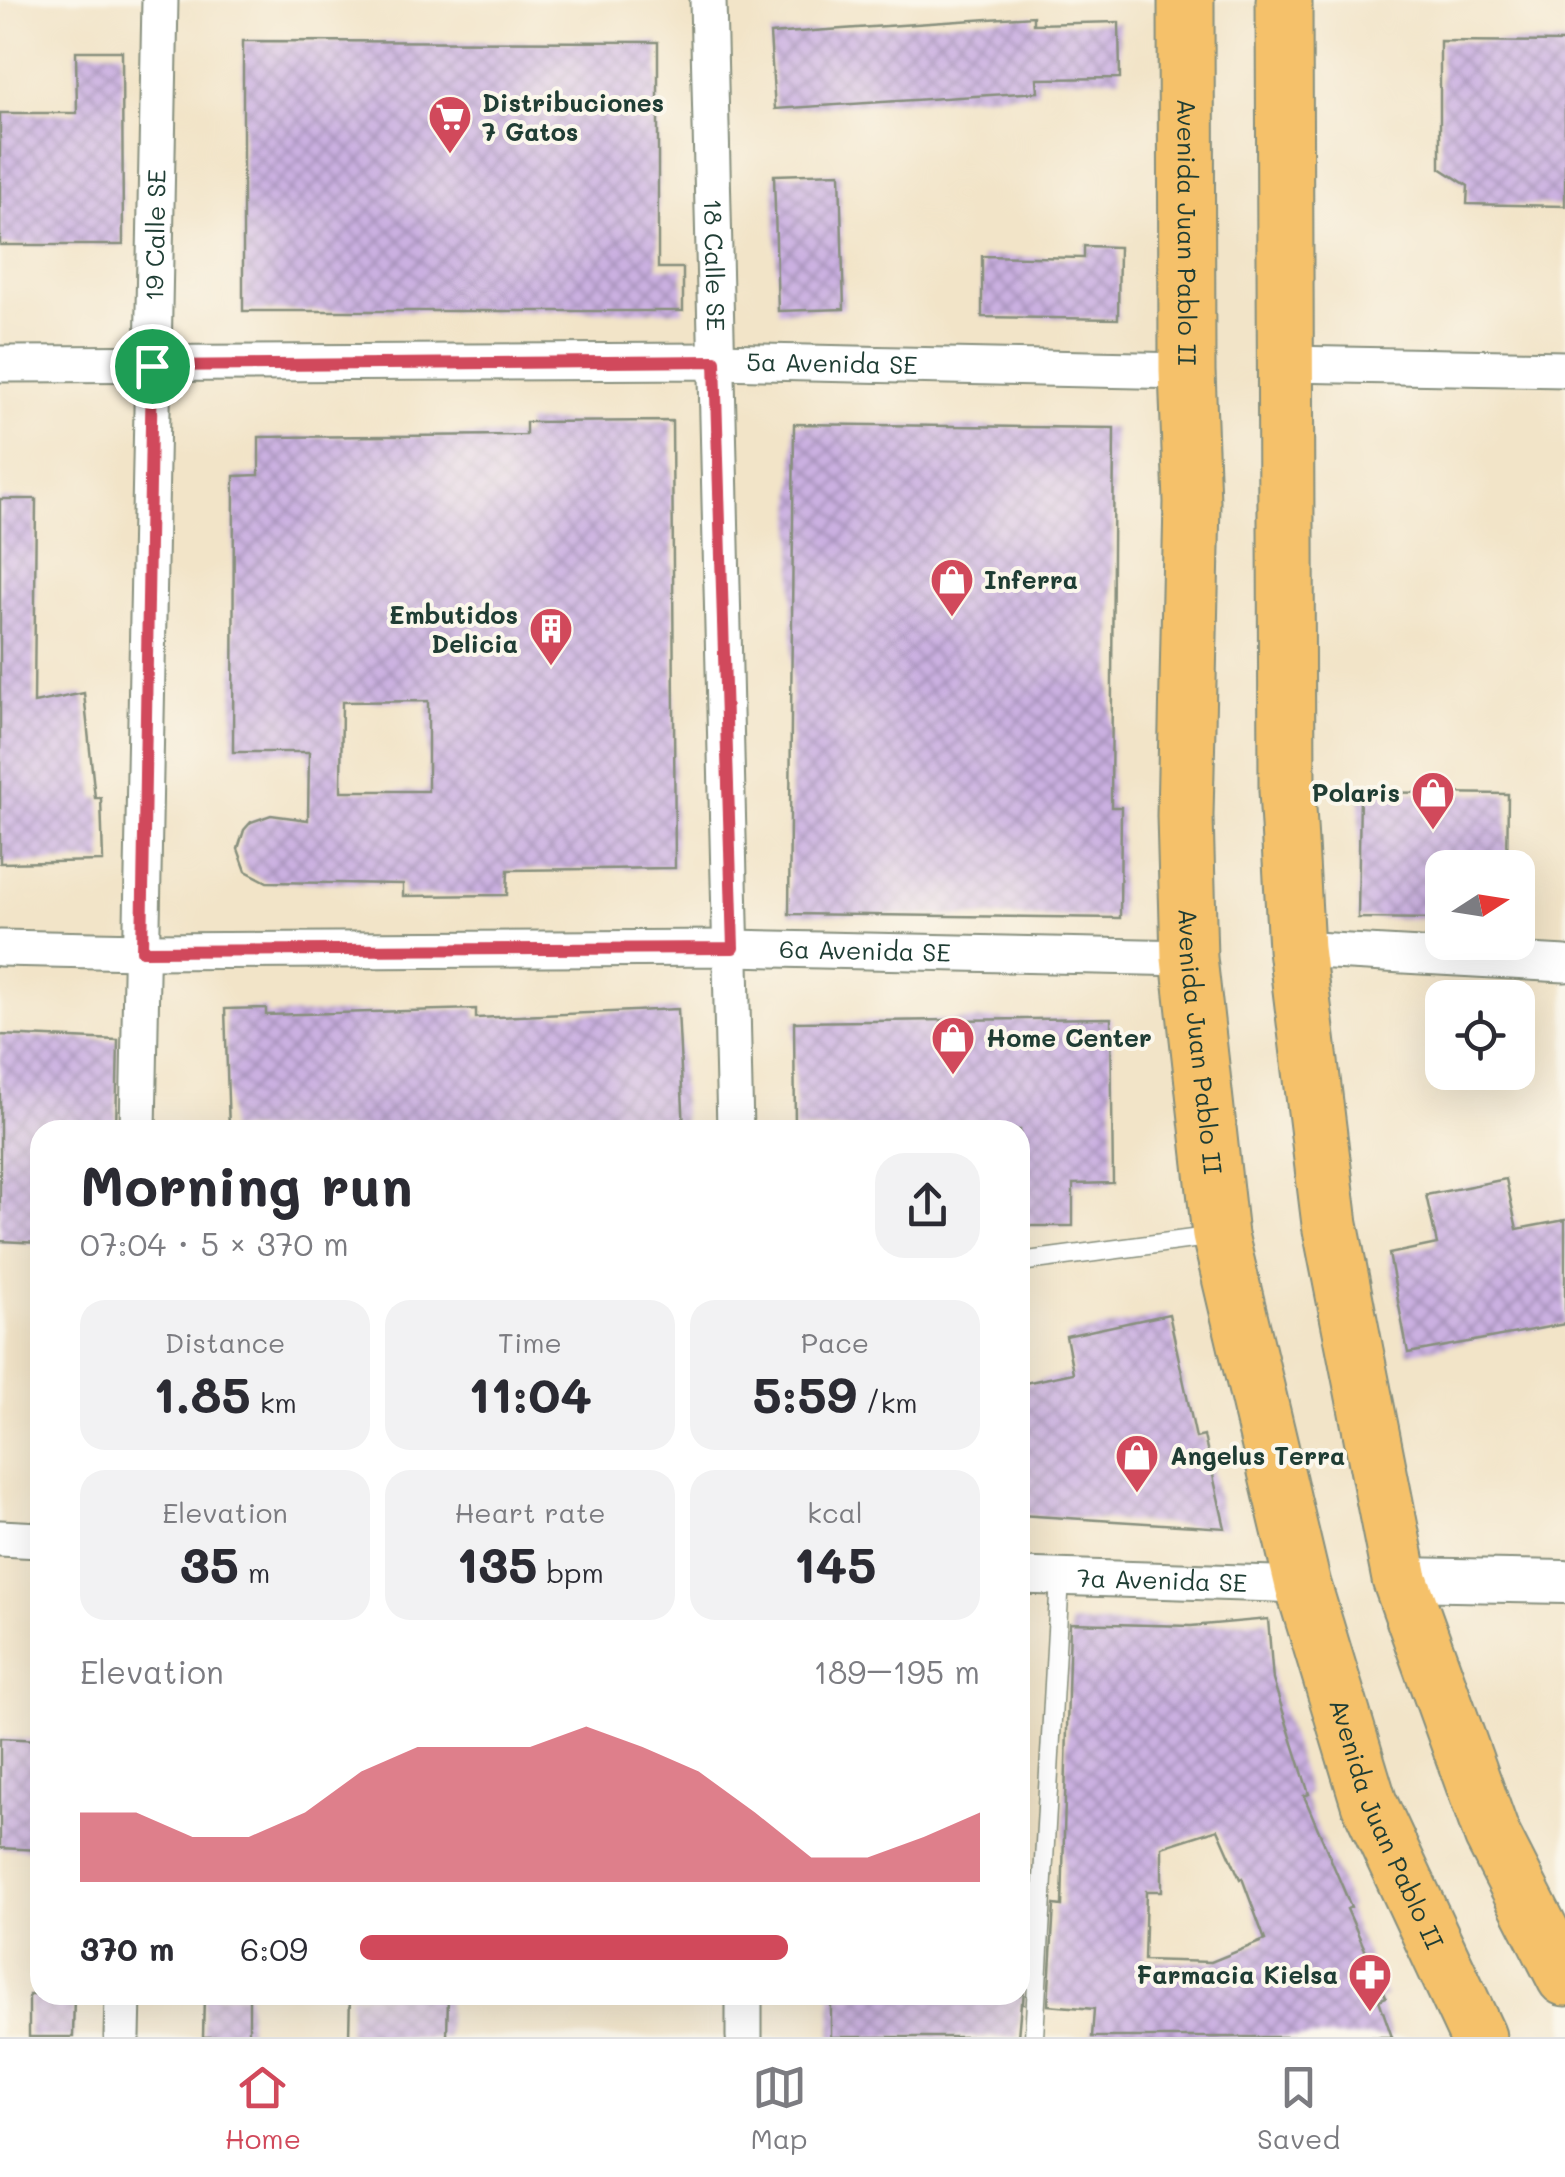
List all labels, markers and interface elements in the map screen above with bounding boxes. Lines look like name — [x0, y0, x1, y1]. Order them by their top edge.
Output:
place label: Distribuciones 7 Gatos — [482, 86, 664, 147]
supermarket icon: Distribuciones 7 Gatos — [427, 94, 473, 155]
street label: Avenida Juan Pablo II — [1171, 98, 1204, 366]
street label: 19 Calle SE — [137, 169, 172, 301]
street label: 18 Calle SE — [698, 198, 733, 331]
pin — [110, 324, 195, 409]
icon: arrive — [125, 339, 180, 394]
street label: 5a Avenida SE — [746, 345, 918, 380]
shop icon: Inferra — [929, 557, 975, 618]
place label: Inferra — [984, 563, 1078, 595]
place label: Embutidos Delicia — [389, 598, 518, 659]
building icon: Embutidos Delicia — [528, 606, 574, 667]
shop icon: Polaris — [1410, 770, 1456, 831]
place label: Polaris — [1312, 776, 1400, 808]
north arrow — [1425, 850, 1535, 960]
map controls — [1425, 850, 1535, 1090]
street label: Avenida Juan Pablo II — [1173, 908, 1230, 1176]
street label: 6a Avenida SE — [779, 932, 951, 968]
button: locate — [1425, 980, 1535, 1090]
shop icon: Home Center — [930, 1015, 976, 1076]
place label: Home Center — [986, 1021, 1152, 1053]
text: Morning run — [80, 1148, 413, 1220]
button: share — [875, 1153, 980, 1258]
text: 07:04 · 5 × 370 m — [80, 1222, 349, 1264]
text: Distance — [165, 1324, 285, 1360]
text: Time — [498, 1324, 562, 1360]
text: Pace — [801, 1324, 869, 1360]
text: 1.85 — [153, 1360, 251, 1426]
text: 11:04 — [468, 1360, 592, 1426]
text: 5:59 — [752, 1360, 857, 1426]
text: km — [251, 1384, 297, 1420]
text: /km — [857, 1384, 918, 1420]
shop icon: Angelus Terra — [1114, 1433, 1160, 1494]
place label: Angelus Terra — [1170, 1439, 1345, 1471]
text: Elevation — [162, 1494, 288, 1530]
text: Heart rate — [454, 1494, 606, 1530]
text: kcal — [807, 1494, 863, 1530]
text: 35 — [180, 1530, 239, 1596]
text: 135 — [456, 1530, 537, 1596]
text: 145 — [793, 1530, 877, 1596]
text: m — [239, 1554, 270, 1590]
text: bpm — [537, 1554, 604, 1590]
street label: 7a Avenida SE — [1076, 1561, 1248, 1598]
text: Elevation — [80, 1650, 224, 1692]
text: 189–195 m — [814, 1650, 980, 1692]
street label: Avenida Juan Pablo II — [1323, 1695, 1452, 1954]
text: 370 m — [80, 1927, 175, 1969]
text: 6:09 — [240, 1927, 308, 1969]
pharmacy icon: Farmacia Kielsa — [1347, 1952, 1393, 2013]
place label: Farmacia Kielsa — [1136, 1958, 1338, 1990]
tab: Home — [225, 2060, 301, 2156]
tab: Map — [751, 2060, 808, 2156]
tab: Saved — [1257, 2060, 1340, 2156]

